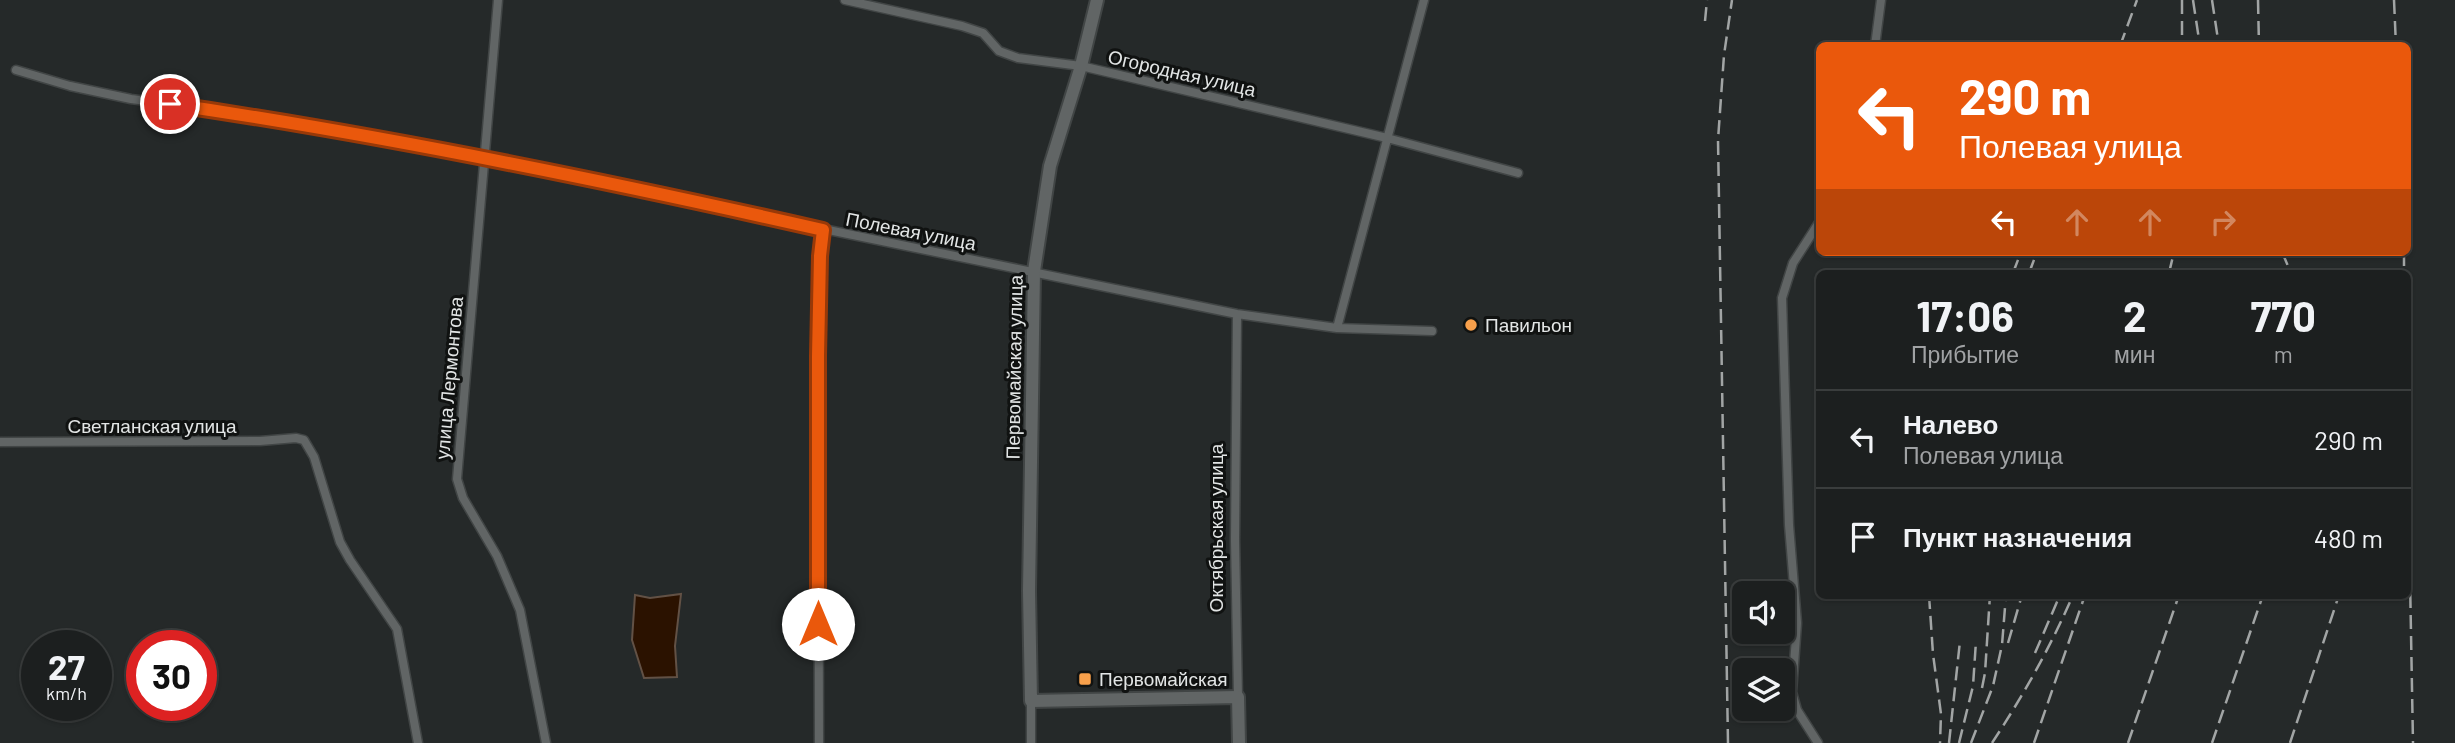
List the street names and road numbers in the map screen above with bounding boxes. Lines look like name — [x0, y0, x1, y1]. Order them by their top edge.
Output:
street label: Огородная улица — [1106, 44, 1259, 101]
street label: Полевая улица — [844, 207, 979, 254]
street label: Первомайская улица — [1000, 274, 1027, 459]
street label: улица Лермонтова — [430, 295, 467, 460]
street label: Светланская улица — [67, 414, 237, 437]
street label: Октябрьская улица — [1204, 443, 1227, 612]

